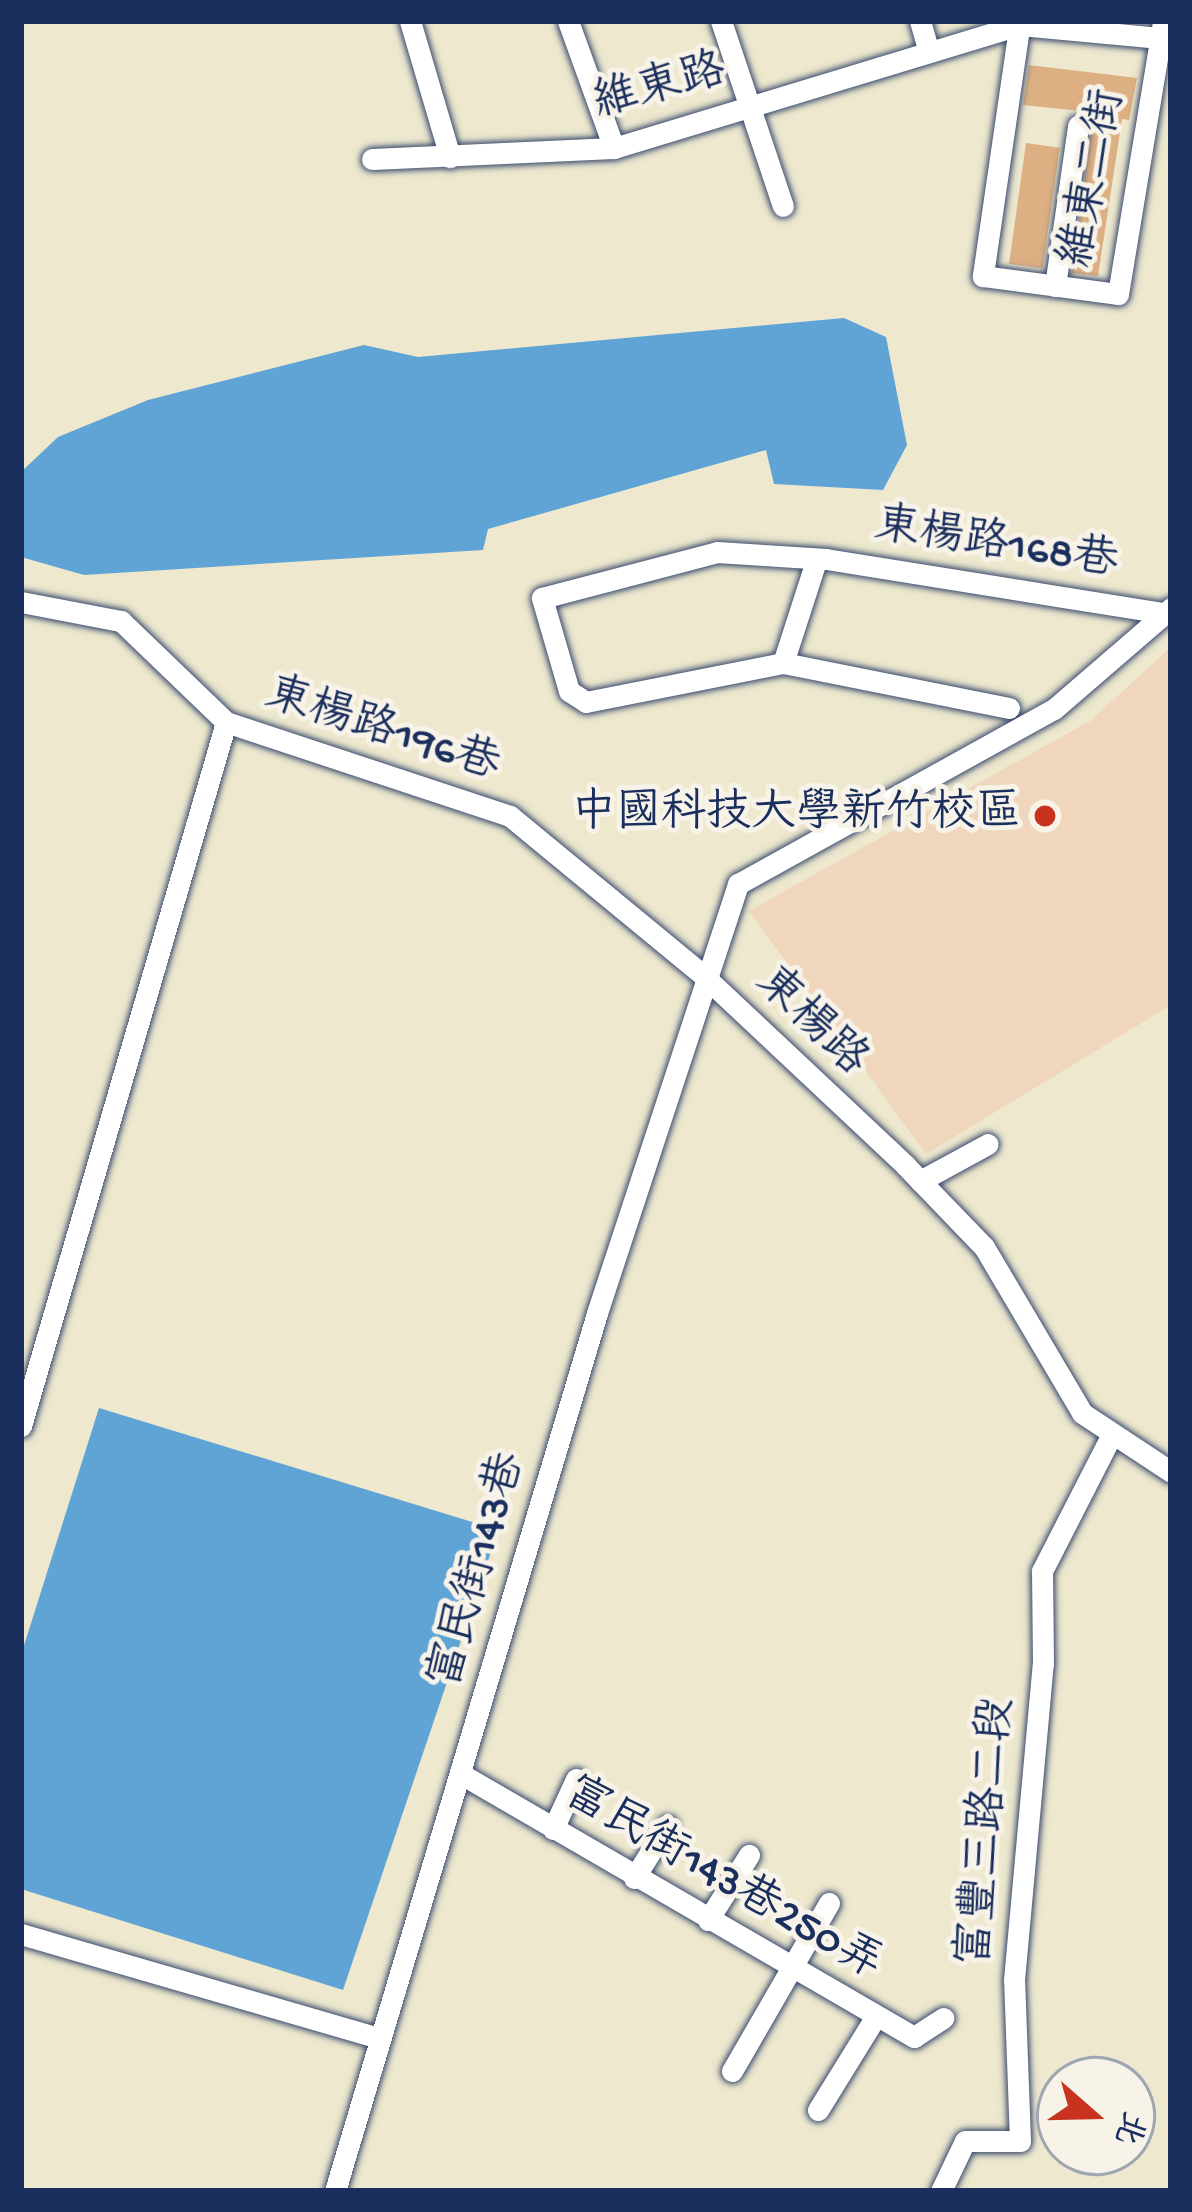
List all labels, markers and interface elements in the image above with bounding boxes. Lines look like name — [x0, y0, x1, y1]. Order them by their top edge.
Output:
street label: 維東路 — [588, 45, 732, 133]
street label: 維東二街 — [1051, 86, 1139, 272]
street label: 東楊路168巷 — [870, 500, 1122, 592]
street label: 東楊路196巷 — [258, 669, 506, 795]
place label: 中國科技大學新竹校區 — [571, 789, 1021, 843]
marker: 中國科技大學新竹校區 — [1032, 803, 1058, 829]
street label: 東楊路 — [743, 957, 877, 1089]
street label: 富民街143巷 — [421, 1447, 539, 1695]
street label: 富豐三路二段 — [950, 1695, 1028, 1969]
street label: 富民街143巷250弄 — [553, 1768, 891, 1994]
north arrow — [1036, 2056, 1156, 2176]
text: 北 — [1104, 2105, 1151, 2149]

